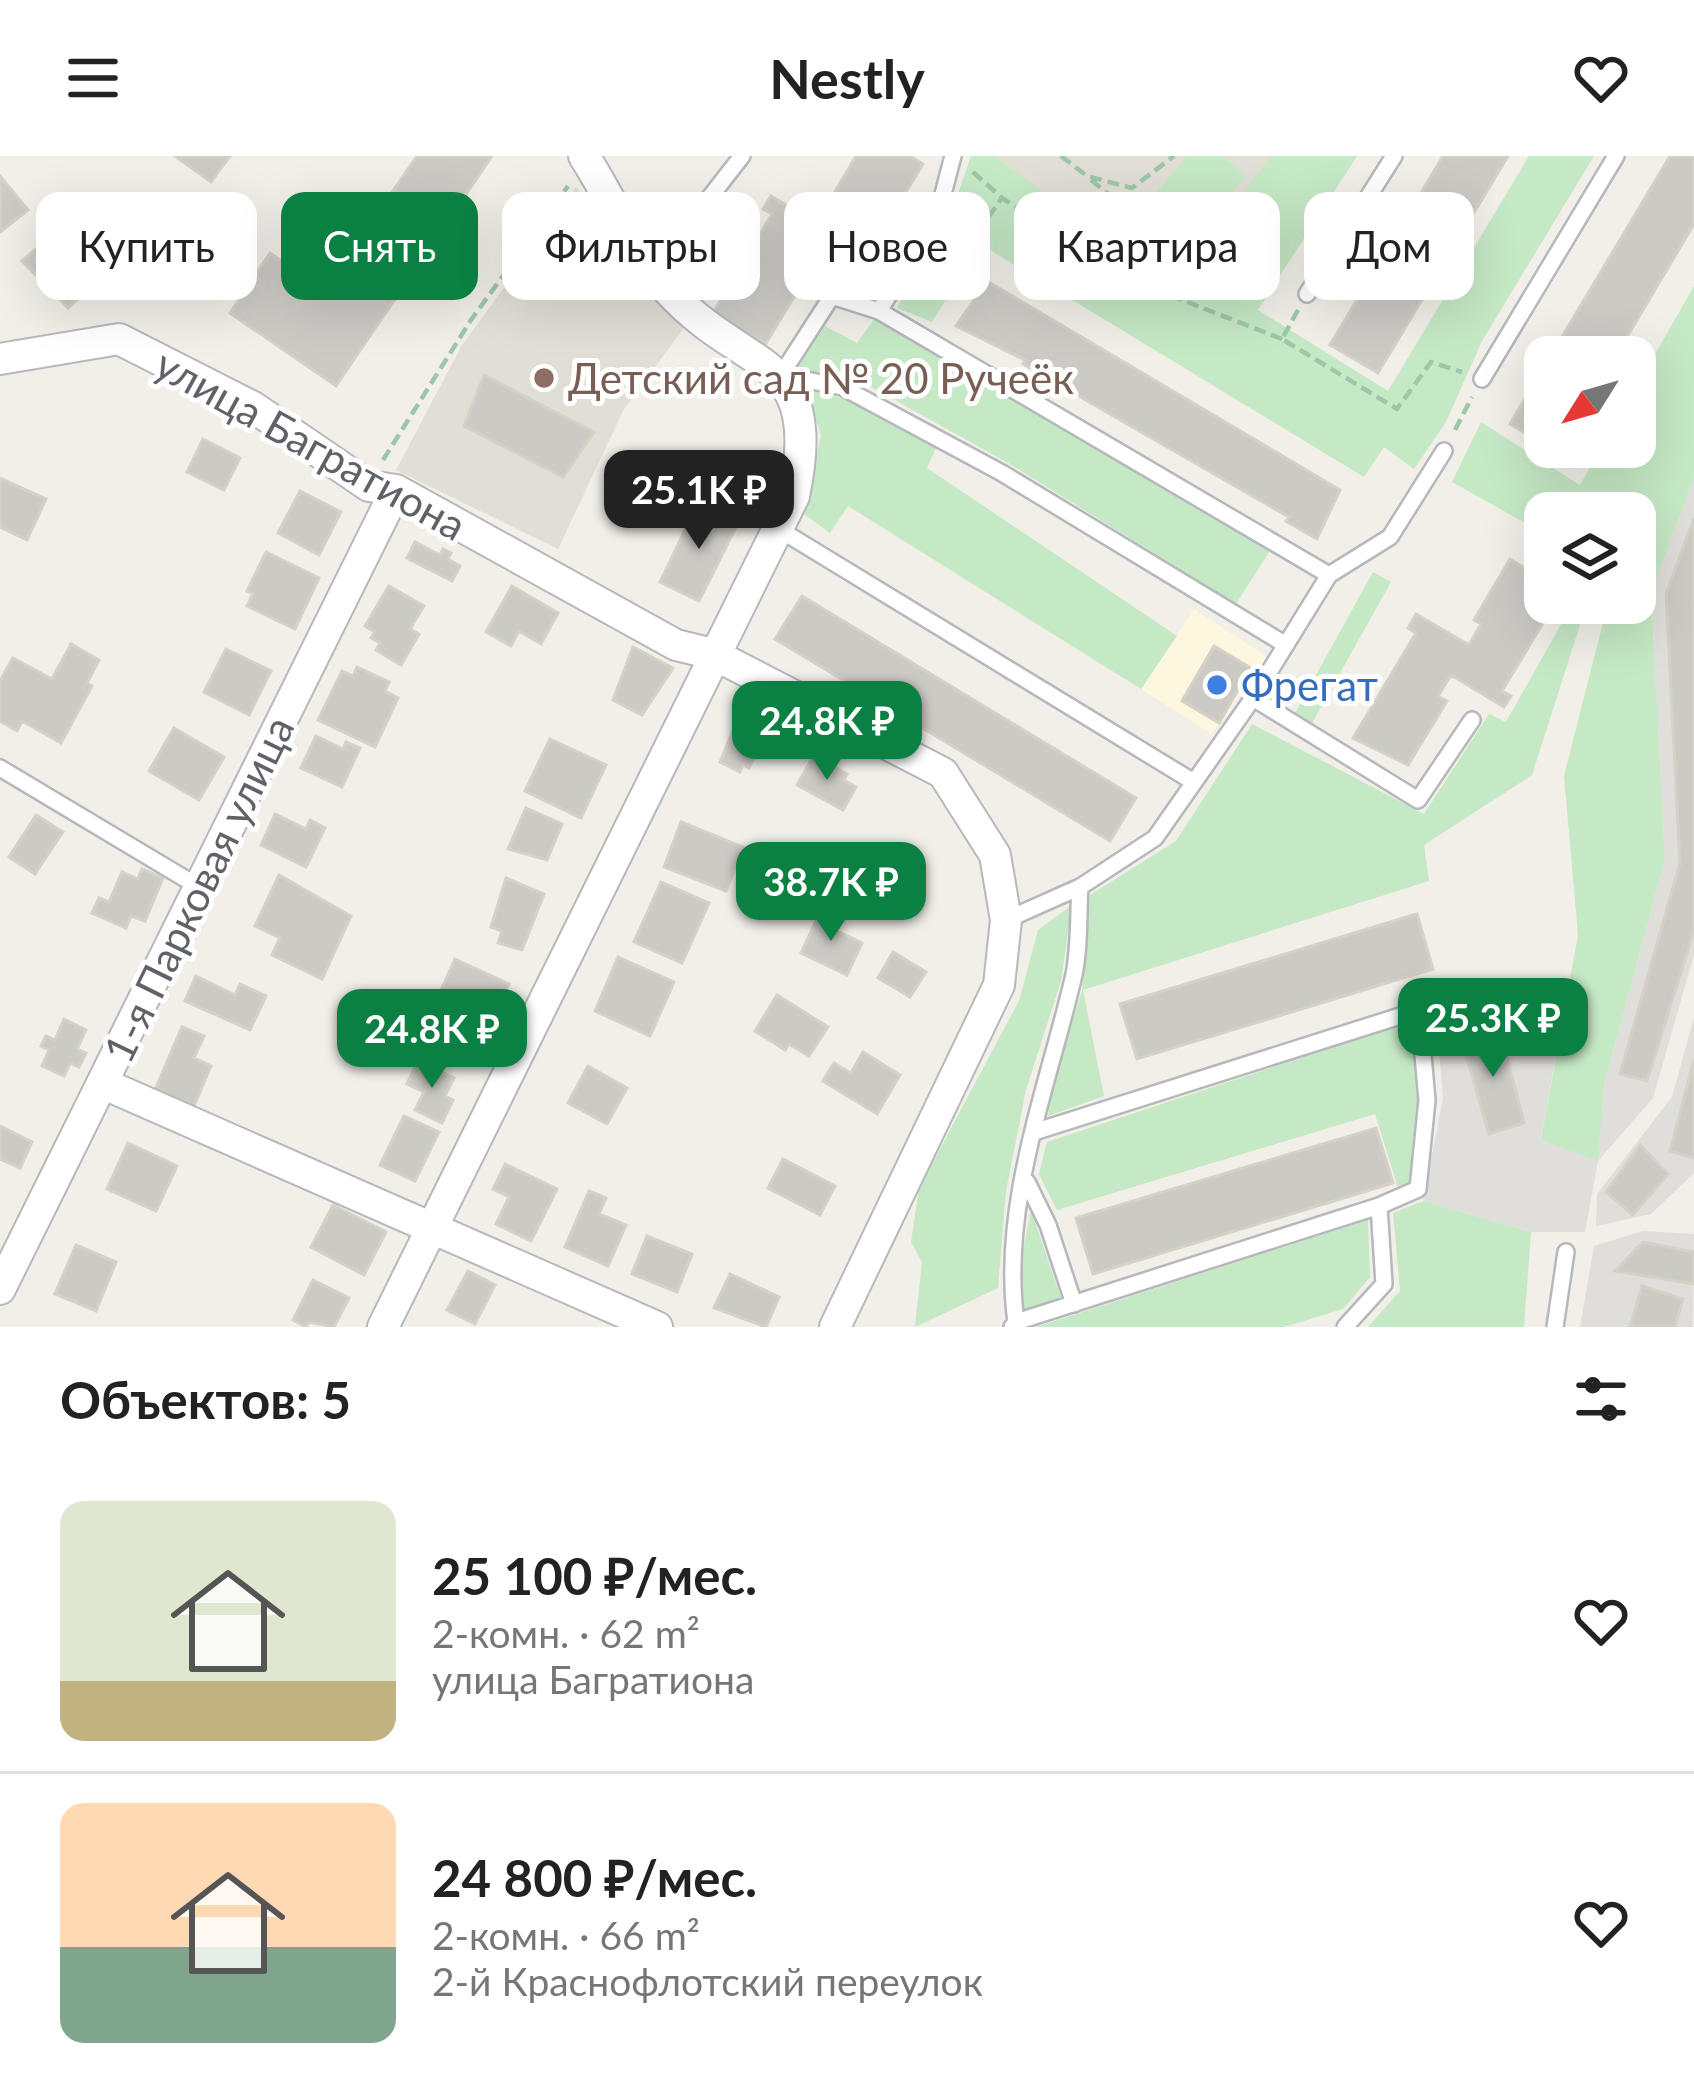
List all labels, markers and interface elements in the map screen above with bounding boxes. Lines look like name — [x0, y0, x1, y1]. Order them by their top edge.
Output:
icon: menu — [60, 45, 126, 111]
icon: heart — [1568, 45, 1634, 111]
text: Nestly — [769, 46, 925, 111]
chip: Купить — [36, 192, 257, 300]
chip: Снять — [281, 192, 478, 300]
chip: Фильтры — [502, 192, 760, 300]
chip: Новое — [784, 192, 990, 300]
chip: Квартира — [1014, 192, 1280, 300]
chip: Дом — [1304, 192, 1474, 300]
north arrow — [1524, 336, 1656, 468]
map controls — [1524, 336, 1656, 624]
street label: улица Багратиона — [147, 338, 475, 550]
place label: Детский сад № 20 Ручеёк — [568, 353, 1074, 403]
marker: Детский сад № 20 Ручеёк — [531, 365, 557, 391]
pin: 25.1K ₽ — [588, 450, 810, 552]
text: 25.1K ₽ — [631, 466, 767, 512]
button: layers — [1524, 492, 1656, 624]
place label: Фрегат — [1241, 660, 1378, 710]
marker: Фрегат — [1204, 672, 1230, 698]
pin: 24.8K ₽ — [716, 681, 938, 783]
text: 24.8K ₽ — [759, 697, 895, 743]
street label: 1-я Парковая улица — [93, 708, 303, 1070]
pin: 38.7K ₽ — [720, 842, 942, 944]
text: 38.7K ₽ — [763, 858, 899, 904]
pin: 25.3K ₽ — [1382, 978, 1604, 1080]
pin: 24.8K ₽ — [321, 989, 543, 1091]
text: 25.3K ₽ — [1425, 994, 1561, 1040]
text: 24.8K ₽ — [364, 1005, 500, 1051]
icon: filters — [1568, 1366, 1634, 1432]
text: Объектов: 5 — [60, 1369, 351, 1430]
text: 25 100 ₽/мес. — [432, 1545, 757, 1606]
icon: home — [156, 1549, 300, 1693]
icon: heart — [1568, 1588, 1634, 1654]
text: 2-комн. · 62 m² — [432, 1610, 700, 1656]
text: улица Багратиона — [432, 1656, 754, 1702]
text: 24 800 ₽/мес. — [432, 1847, 757, 1908]
icon: home — [156, 1851, 300, 1995]
icon: heart — [1568, 1890, 1634, 1956]
text: 2-комн. · 66 m² — [432, 1912, 700, 1958]
text: 2-й Краснофлотский переулок — [432, 1958, 983, 2004]

